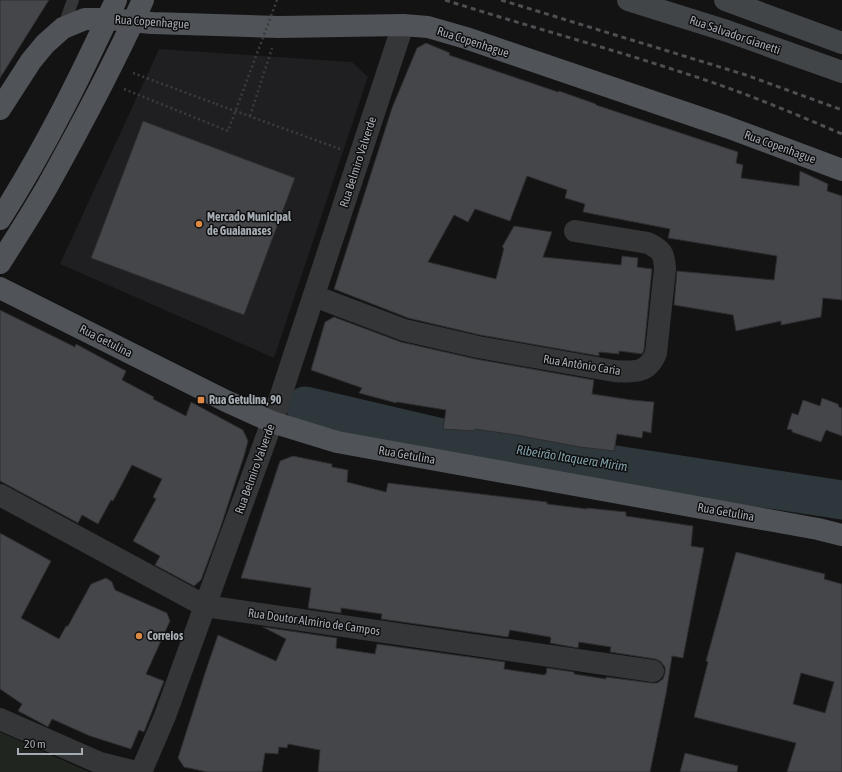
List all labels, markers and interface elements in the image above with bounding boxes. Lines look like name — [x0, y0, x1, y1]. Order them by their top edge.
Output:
street label: Rua Copenhague — [114, 12, 190, 32]
street label: Rua Salvador Gianetti — [688, 13, 782, 57]
street label: Rua Copenhague — [435, 24, 511, 60]
street label: Rua Belmiro Valverde — [337, 115, 379, 209]
street label: Rua Copenhague — [742, 128, 818, 166]
place label: Mercado Municipal de Guaianases — [207, 210, 292, 238]
marker: Mercado Municipal de Guaianases — [194, 219, 204, 229]
street label: Rua Getulina — [77, 322, 135, 360]
street label: Rua Antônio Caria — [542, 352, 622, 378]
place label: Rua Getulina, 90 — [209, 393, 282, 407]
marker: Rua Getulina, 90 — [196, 395, 206, 405]
street label: Rua Belmiro Valverde — [232, 422, 278, 516]
water label: Ribeirão Itaquera Mirim — [515, 442, 629, 474]
street label: Rua Getulina — [378, 443, 436, 467]
street label: Rua Getulina — [697, 500, 755, 524]
street label: Rua Doutor Almírio de Campos — [247, 606, 381, 638]
place label: Correios — [147, 629, 184, 643]
marker: Correios — [134, 631, 144, 641]
scale bar — [18, 730, 82, 756]
text: 20 m — [24, 737, 46, 751]

